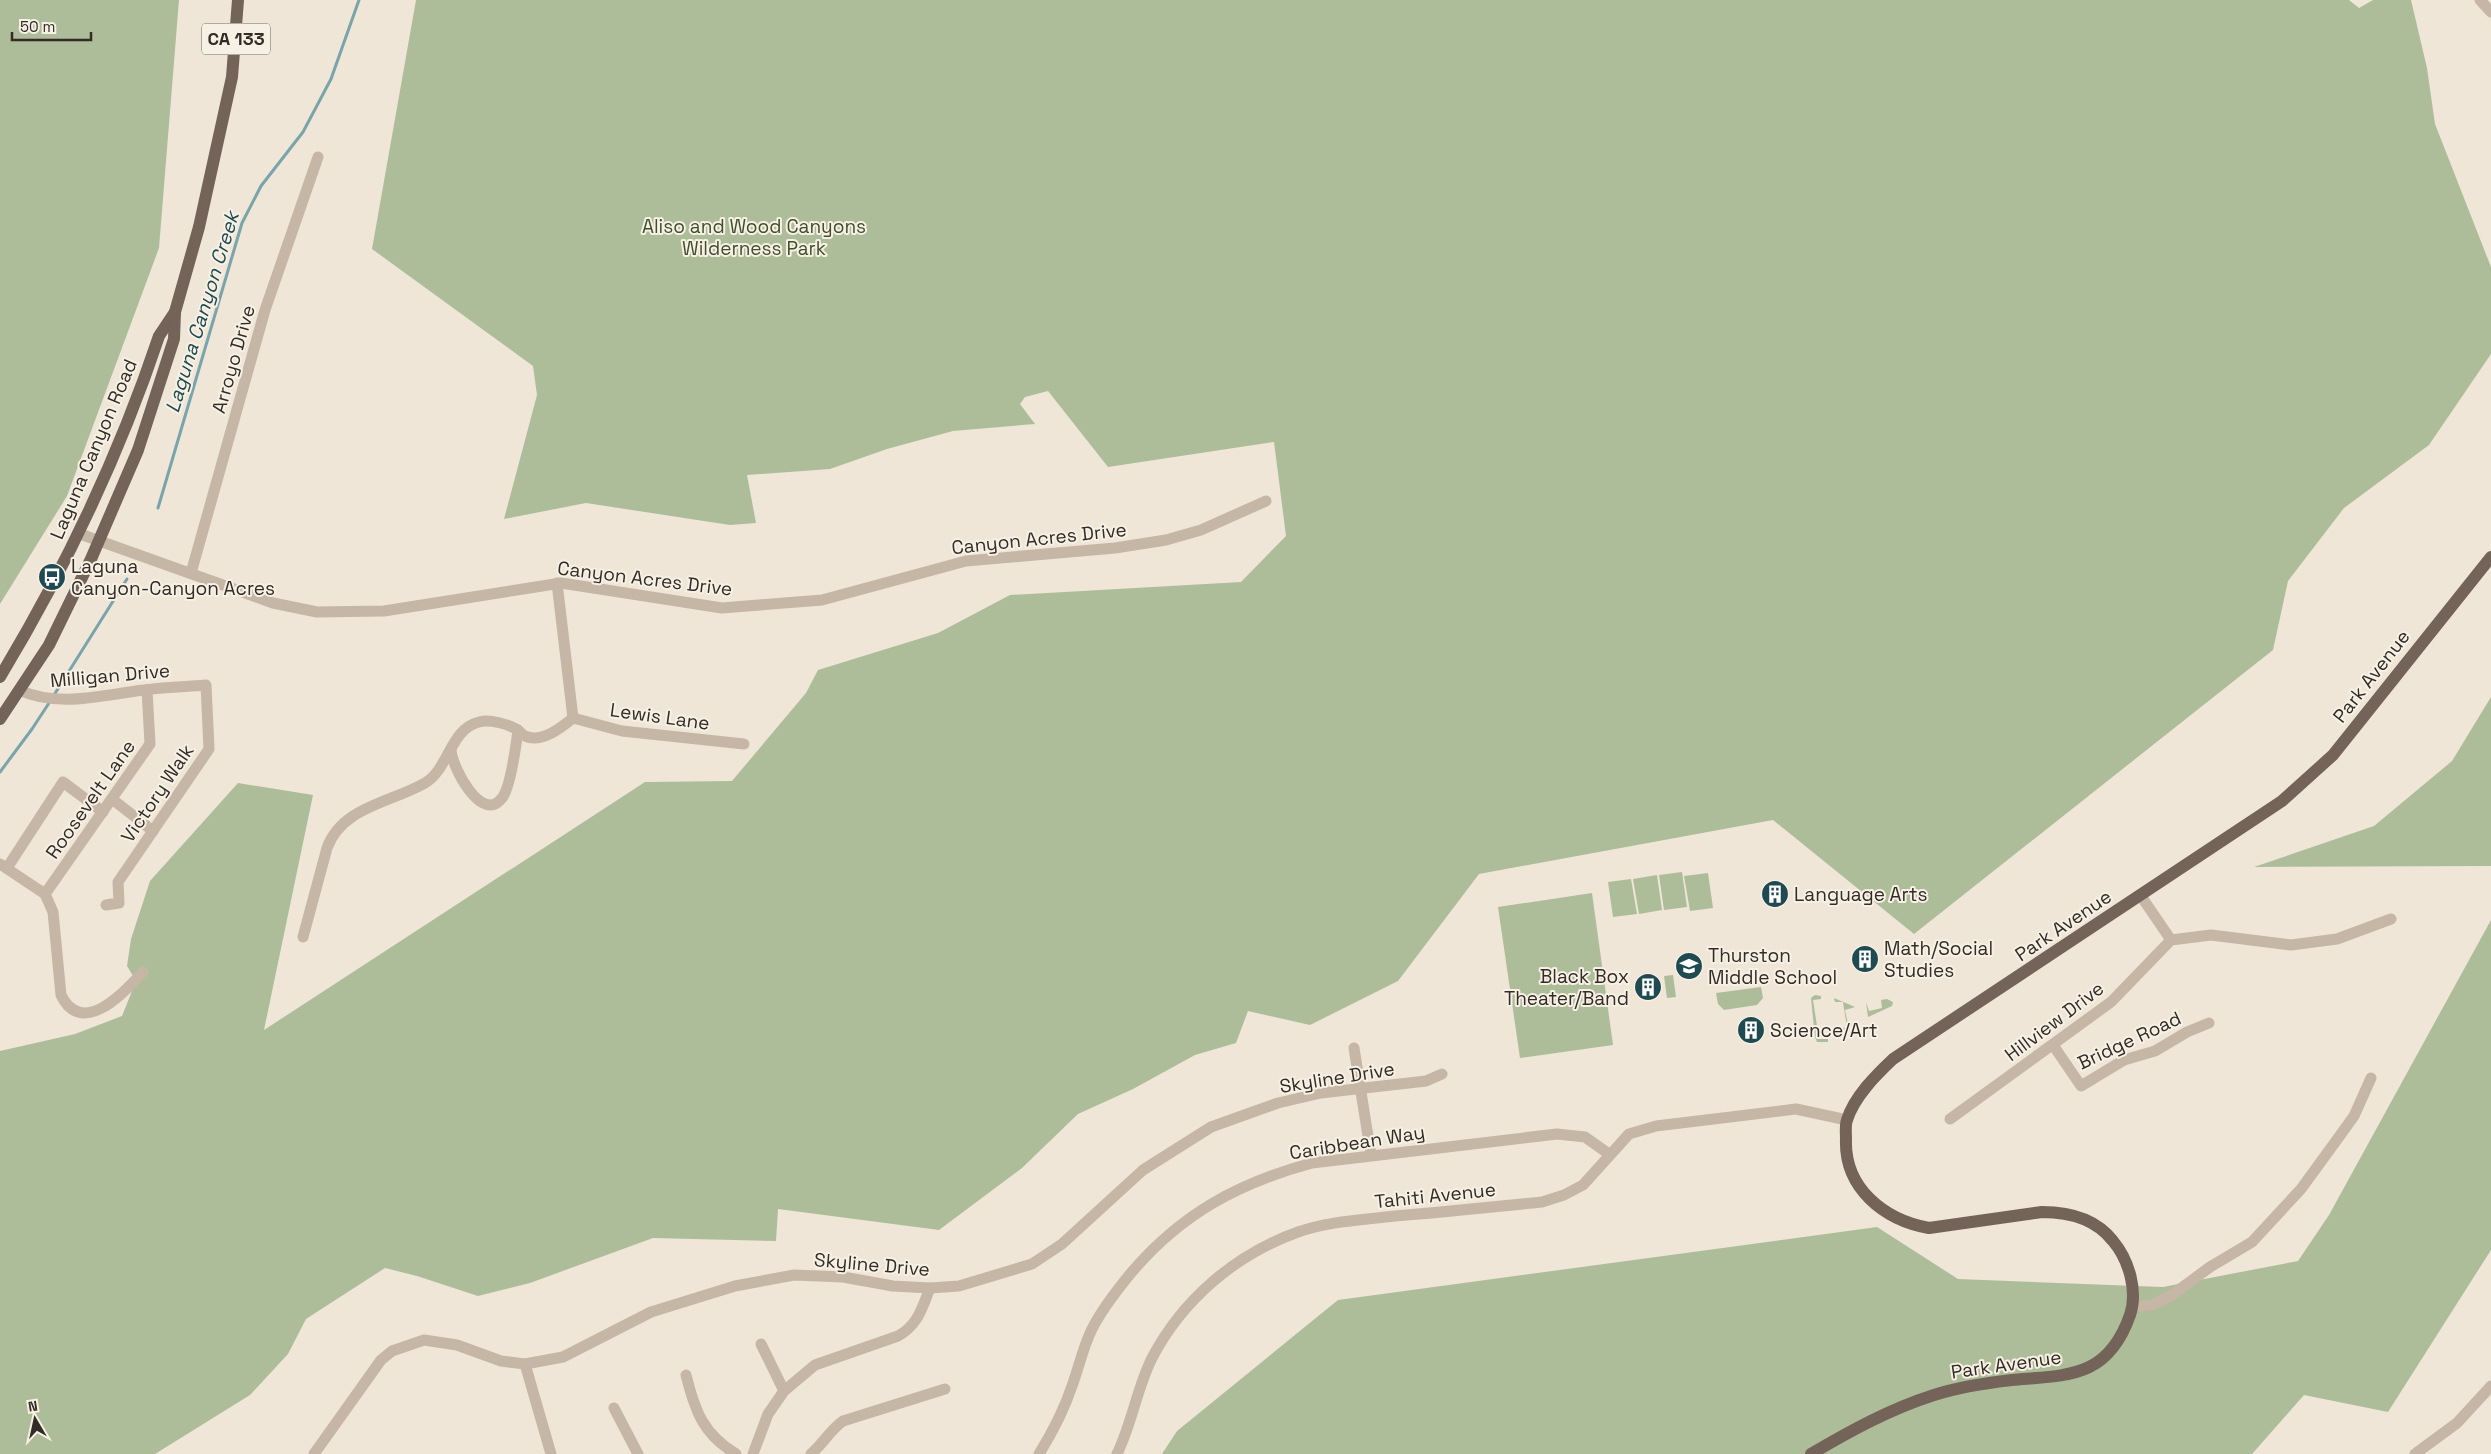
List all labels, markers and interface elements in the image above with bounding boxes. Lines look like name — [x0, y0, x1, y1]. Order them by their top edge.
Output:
scale bar — [12, 10, 91, 42]
text: 50 m — [20, 17, 55, 36]
road number: CA 133 — [202, 23, 270, 54]
water label: Laguna Canyon Creek — [159, 206, 246, 416]
park label: Aliso and Wood Canyons Wilderness Park — [642, 214, 866, 261]
street label: Arroyo Drive — [206, 302, 261, 416]
street label: Laguna Canyon Road — [44, 355, 143, 543]
street label: Canyon Acres Drive — [950, 517, 1128, 560]
place label: Laguna Canyon-Canyon Acres — [71, 554, 275, 601]
street label: Canyon Acres Drive — [556, 555, 734, 602]
bus stop icon: Laguna Canyon-Canyon Acres — [37, 562, 67, 592]
street label: Park Avenue — [2327, 625, 2415, 728]
street label: Milligan Drive — [49, 658, 171, 693]
street label: Lewis Lane — [609, 697, 711, 736]
street label: Roosevelt Lane — [40, 735, 141, 864]
street label: Victory Walk — [115, 739, 199, 847]
building icon: Language Arts — [1760, 879, 1790, 909]
place label: Language Arts — [1794, 882, 1927, 907]
street label: Park Avenue — [2010, 884, 2116, 967]
place label: Math/Social Studies — [1884, 936, 1993, 983]
place label: Thurston Middle School — [1708, 943, 1837, 990]
building icon: Math/Social Studies — [1850, 944, 1880, 974]
school or university icon: Thurston Middle School — [1674, 951, 1704, 981]
place label: Black Box Theater/Band — [1504, 964, 1629, 1011]
building icon: Black Box Theater/Band — [1633, 972, 1663, 1002]
street label: Hillview Drive — [2000, 976, 2109, 1067]
street label: Bridge Road — [2073, 1006, 2185, 1075]
building icon: Science/Art — [1736, 1015, 1766, 1045]
place label: Science/Art — [1770, 1018, 1878, 1043]
street label: Skyline Drive — [1278, 1056, 1396, 1099]
street label: Caribbean Way — [1288, 1119, 1427, 1166]
street label: Tahiti Avenue — [1373, 1177, 1497, 1214]
street label: Skyline Drive — [813, 1247, 931, 1282]
street label: Park Avenue — [1949, 1344, 2063, 1385]
north arrow — [10, 1394, 60, 1444]
text: N — [27, 1397, 39, 1416]

